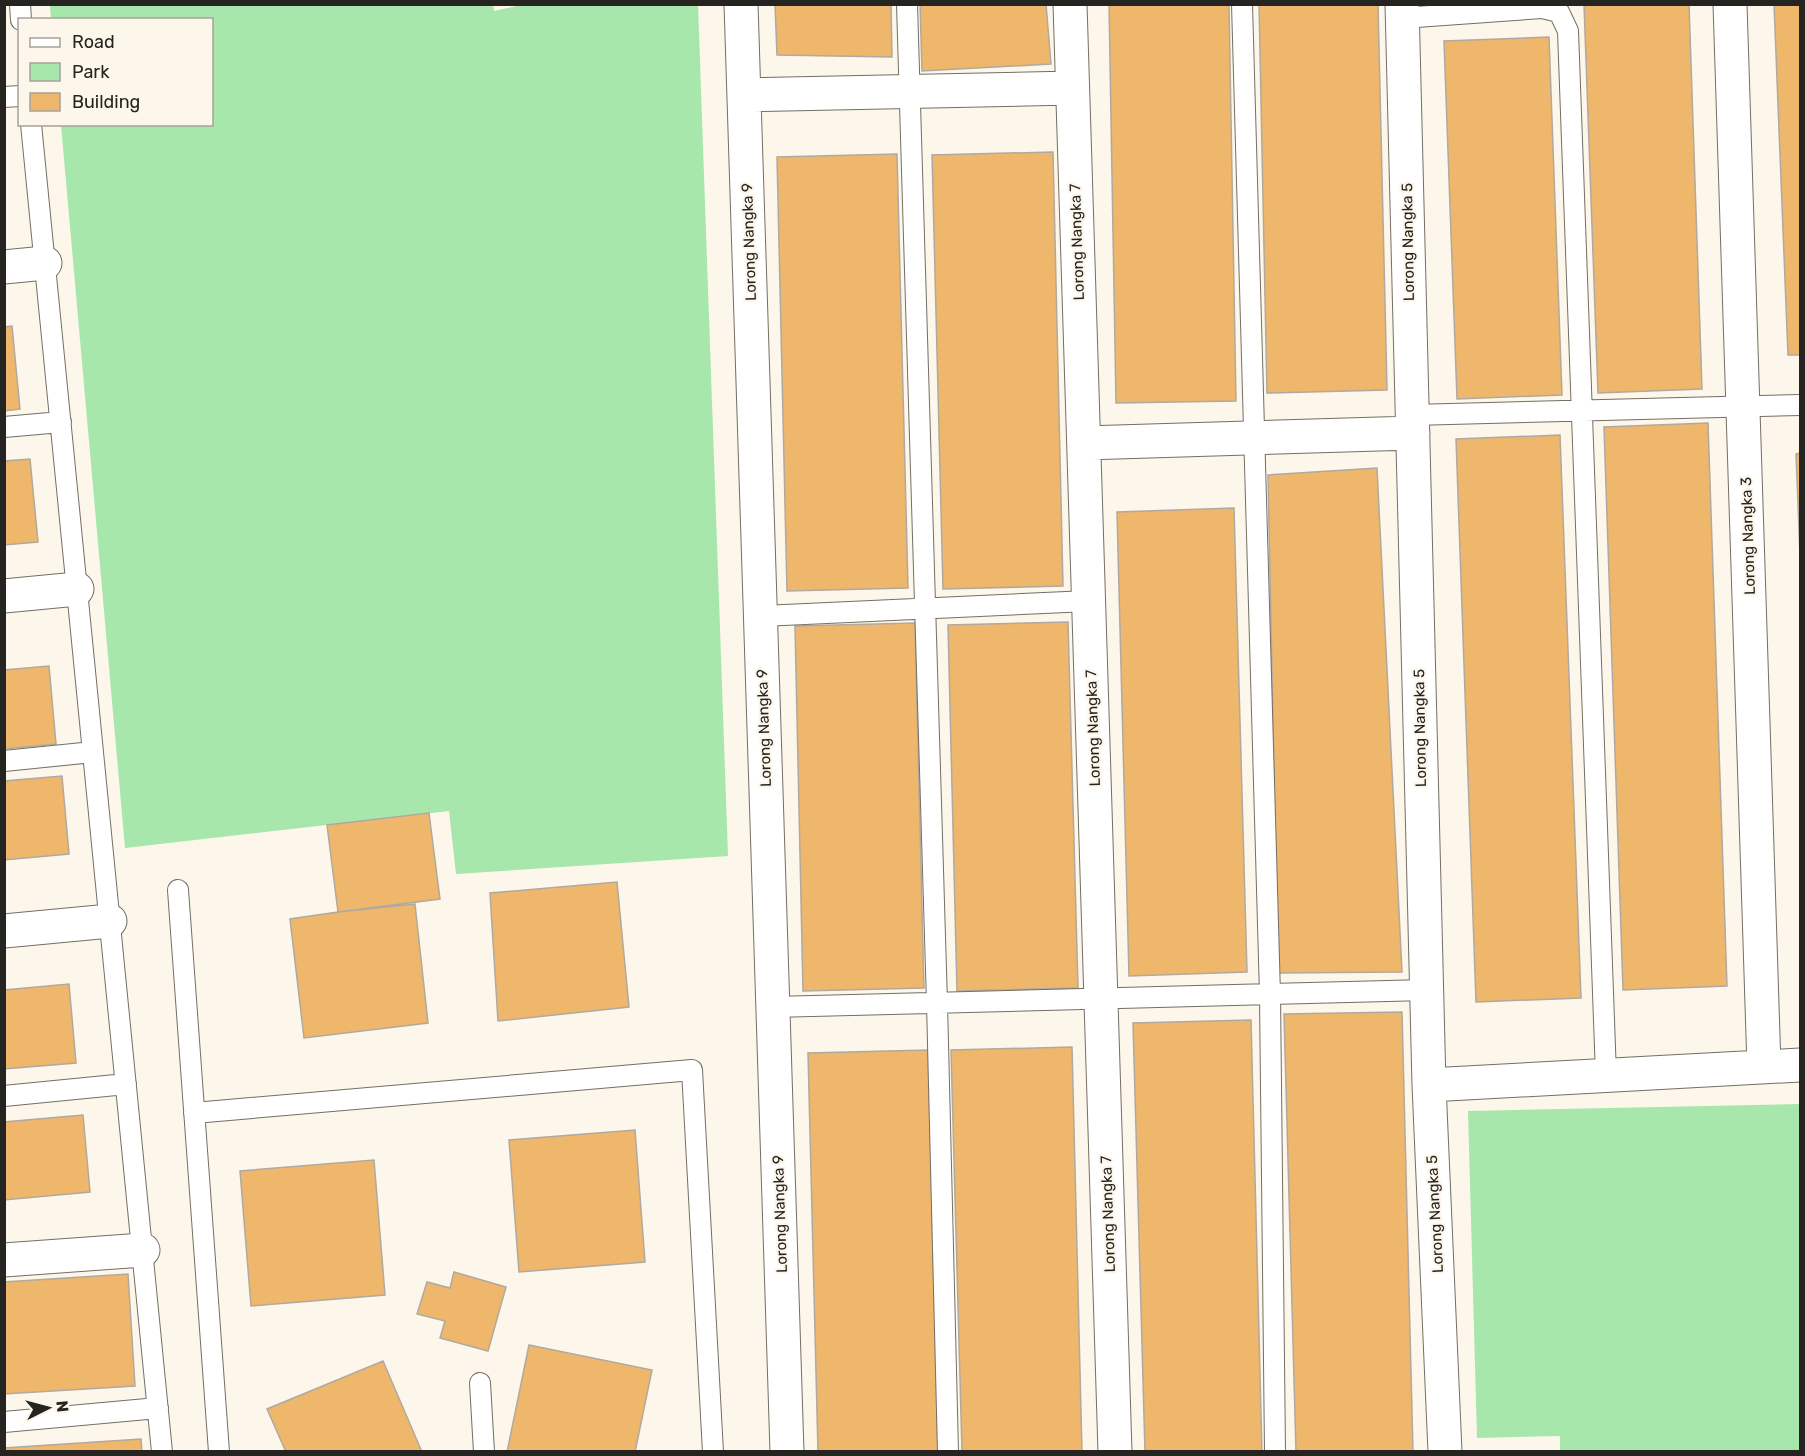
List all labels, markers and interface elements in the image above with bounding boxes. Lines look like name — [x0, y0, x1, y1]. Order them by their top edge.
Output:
legend — [18, 18, 213, 126]
text: Road — [72, 31, 115, 53]
text: Park — [72, 61, 110, 83]
text: Building — [72, 91, 140, 113]
street label: Lorong Nangka 9 — [738, 183, 760, 301]
street label: Lorong Nangka 7 — [1066, 183, 1088, 301]
street label: Lorong Nangka 5 — [1398, 183, 1418, 301]
street label: Lorong Nangka 3 — [1737, 477, 1759, 595]
street label: Lorong Nangka 9 — [753, 669, 775, 787]
street label: Lorong Nangka 7 — [1082, 669, 1104, 787]
street label: Lorong Nangka 5 — [1410, 669, 1430, 787]
street label: Lorong Nangka 9 — [769, 1155, 791, 1273]
street label: Lorong Nangka 7 — [1097, 1155, 1119, 1273]
street label: Lorong Nangka 5 — [1423, 1155, 1447, 1273]
north arrow — [18, 1378, 78, 1438]
text: N — [52, 1400, 72, 1413]

